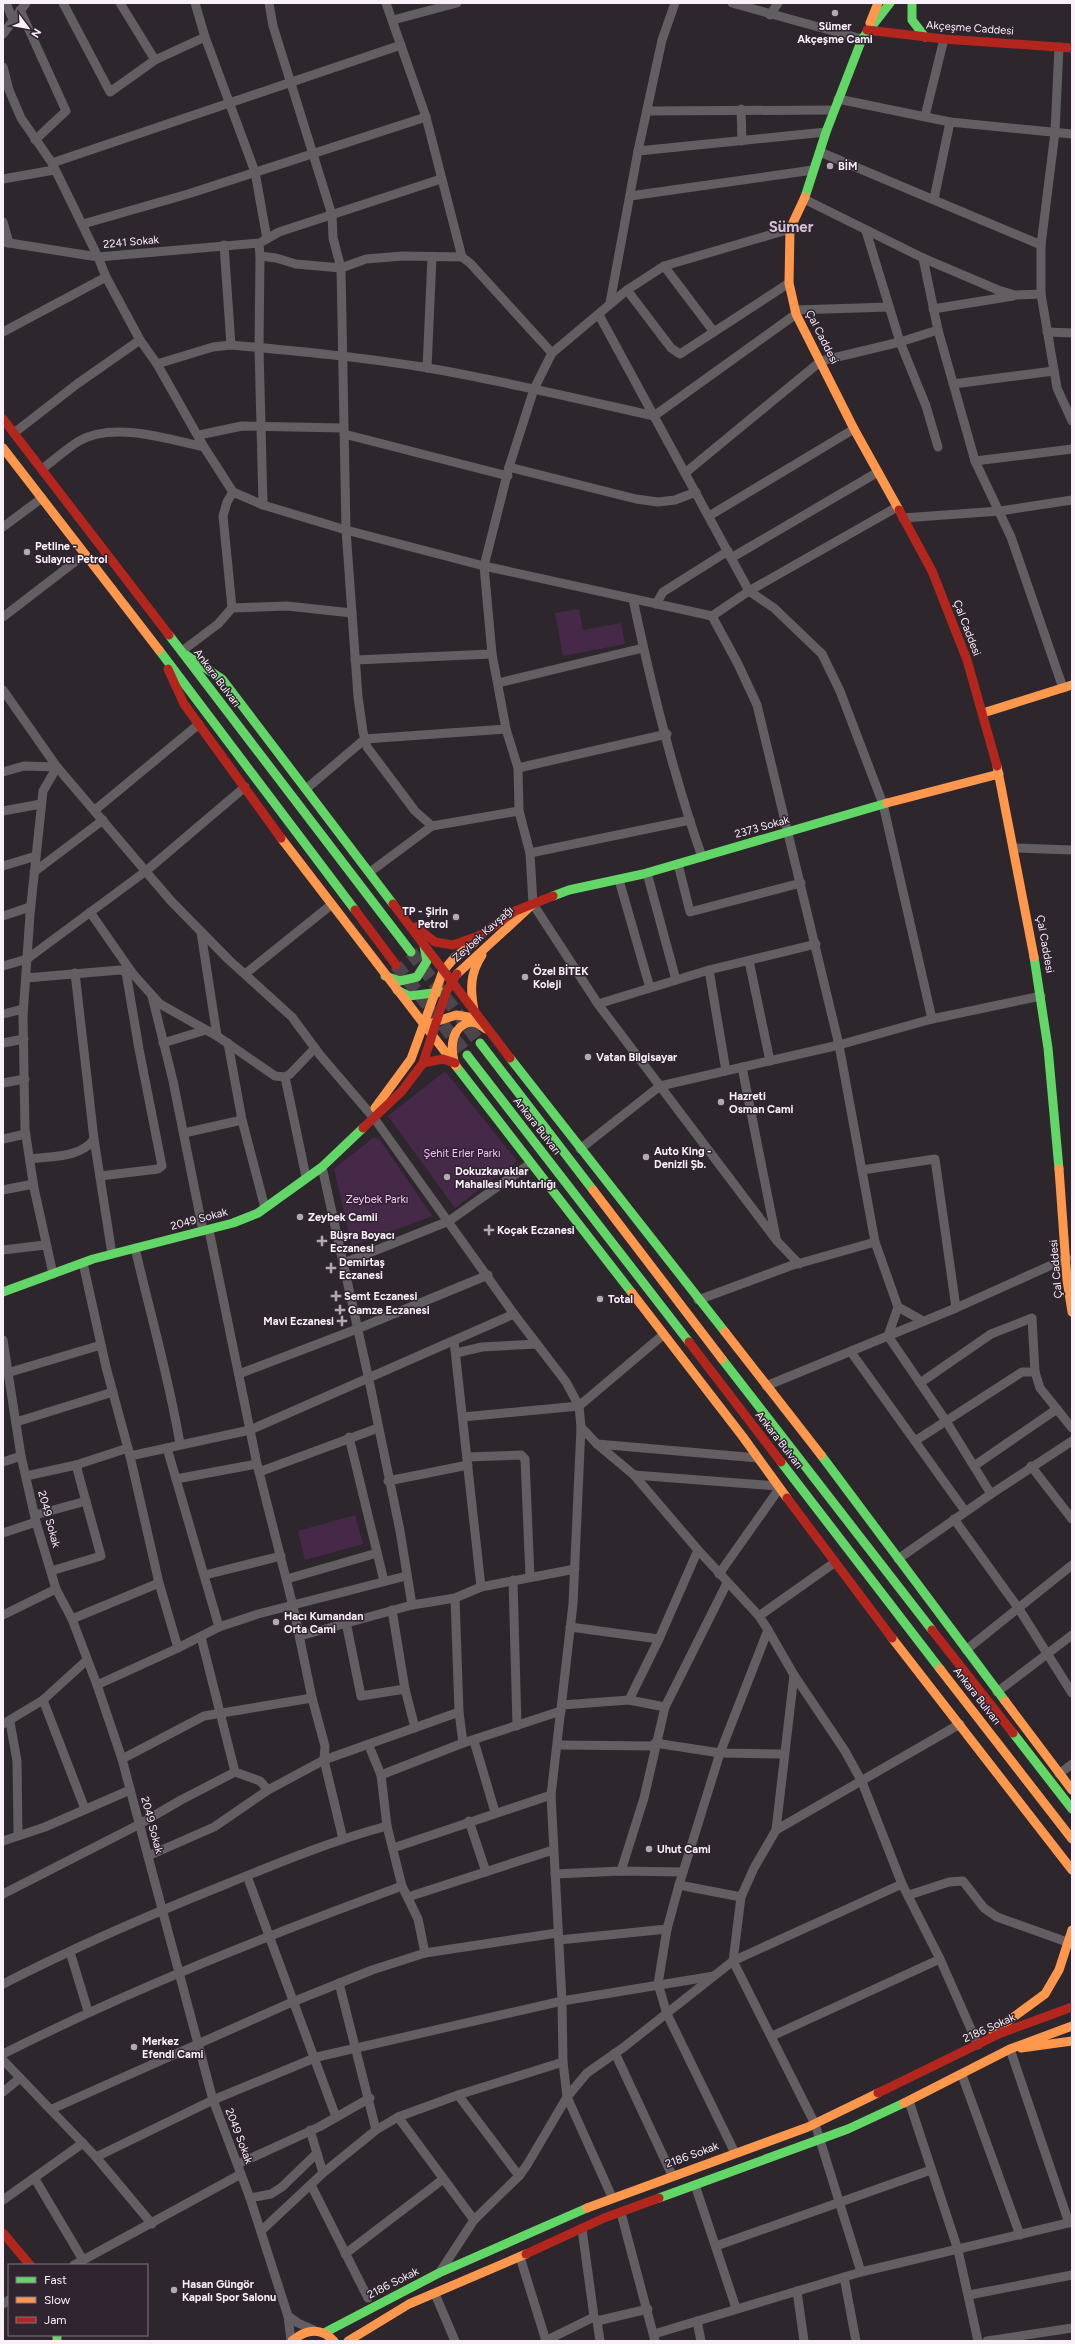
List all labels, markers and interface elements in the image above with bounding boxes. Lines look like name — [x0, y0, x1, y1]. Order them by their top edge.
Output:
north arrow — [8, 8, 48, 48]
marker: Sümer Akçeşme Cami — [830, 8, 840, 18]
street label: Akçeşme Caddesi — [926, 18, 1014, 38]
place label: Sümer Akçeşme Cami — [797, 20, 873, 46]
text: N — [28, 26, 44, 40]
place label: BİM — [838, 159, 857, 173]
marker: BİM — [825, 161, 835, 171]
district label: Sümer — [769, 218, 814, 236]
street label: 2241 Sokak — [103, 233, 160, 251]
street label: Çal Caddesi — [803, 308, 841, 366]
place label: Petline - Sulayıcı Petrol — [35, 540, 108, 566]
marker: Petline - Sulayıcı Petrol — [22, 547, 32, 557]
street label: Çal Caddesi — [950, 598, 984, 658]
street label: Ankara Bulvarı — [191, 646, 243, 710]
street label: 2373 Sokak — [733, 813, 791, 841]
street label: Zeybek Kavşağı — [450, 903, 516, 965]
place label: TP - Şirin Petrol — [402, 905, 448, 931]
marker: TP - Şirin Petrol — [451, 912, 461, 922]
street label: Çal Caddesi — [1033, 914, 1057, 974]
place label: Özel BİTEK Koleji — [533, 964, 589, 991]
marker: Özel BİTEK Koleji — [520, 972, 530, 982]
place label: Vatan Bilgisayar — [596, 1051, 678, 1064]
marker: Vatan Bilgisayar — [583, 1052, 593, 1062]
place label: Hazreti Osman Cami — [729, 1090, 794, 1116]
street label: Ankara Bulvarı — [511, 1095, 563, 1157]
marker: Hazreti Osman Cami — [716, 1097, 726, 1107]
place label: Auto King - Denizli Şb. — [654, 1145, 712, 1171]
park label: Şehit Erler Parkı — [424, 1147, 500, 1160]
marker: Auto King - Denizli Şb. — [641, 1152, 651, 1162]
place label: Dokuzkavaklar Mahallesi Muhtarlığı — [455, 1165, 556, 1191]
marker: Dokuzkavaklar Mahallesi Muhtarlığı — [442, 1172, 452, 1182]
park label: Zeybek Parkı — [346, 1193, 408, 1206]
street label: 2049 Sokak — [169, 1205, 229, 1233]
place label: Zeybek Camii — [308, 1211, 378, 1224]
marker: Zeybek Camii — [295, 1212, 305, 1222]
place label: Koçak Eczanesi — [497, 1224, 575, 1237]
marker: Koçak Eczanesi — [484, 1225, 494, 1235]
place label: Büşra Boyacı Eczanesi — [330, 1229, 395, 1255]
marker: Büşra Boyacı Eczanesi — [317, 1236, 327, 1246]
street label: Çal Caddesi — [1047, 1239, 1065, 1299]
place label: Demirtaş Eczanesi — [339, 1256, 385, 1282]
marker: Demirtaş Eczanesi — [326, 1263, 336, 1273]
place label: Semt Eczanesi — [344, 1290, 417, 1303]
marker: Semt Eczanesi — [331, 1291, 341, 1301]
place label: Total — [608, 1293, 633, 1306]
marker: Total — [595, 1294, 605, 1304]
place label: Gamze Eczanesi — [348, 1304, 430, 1317]
marker: Gamze Eczanesi — [335, 1305, 345, 1315]
place label: Mavi Eczanesi — [263, 1315, 334, 1328]
marker: Mavi Eczanesi — [337, 1316, 347, 1326]
street label: Ankara Bulvarı — [753, 1409, 805, 1471]
street label: 2049 Sokak — [35, 1489, 63, 1549]
place label: Hacı Kumandan Orta Cami — [284, 1610, 363, 1636]
marker: Hacı Kumandan Orta Cami — [271, 1617, 281, 1627]
street label: Ankara Bulvarı — [951, 1665, 1003, 1727]
street label: 2049 Sokak — [138, 1795, 166, 1855]
place label: Uhut Cami — [657, 1843, 711, 1856]
marker: Uhut Cami — [644, 1844, 654, 1854]
street label: 2186 Sokak — [961, 2010, 1018, 2045]
place label: Merkez Efendi Cami — [142, 2035, 203, 2061]
marker: Merkez Efendi Cami — [129, 2042, 139, 2052]
street label: 2049 Sokak — [222, 2106, 256, 2166]
street label: 2186 Sokak — [664, 2139, 721, 2171]
legend — [8, 2264, 148, 2336]
street label: 2186 Sokak — [365, 2264, 421, 2301]
text: Fast — [44, 2273, 67, 2287]
place label: Hasan Güngör Kapalı Spor Salonu — [182, 2278, 276, 2304]
marker: Hasan Güngör Kapalı Spor Salonu — [169, 2285, 179, 2295]
text: Slow — [44, 2293, 71, 2307]
text: Jam — [44, 2313, 67, 2327]

